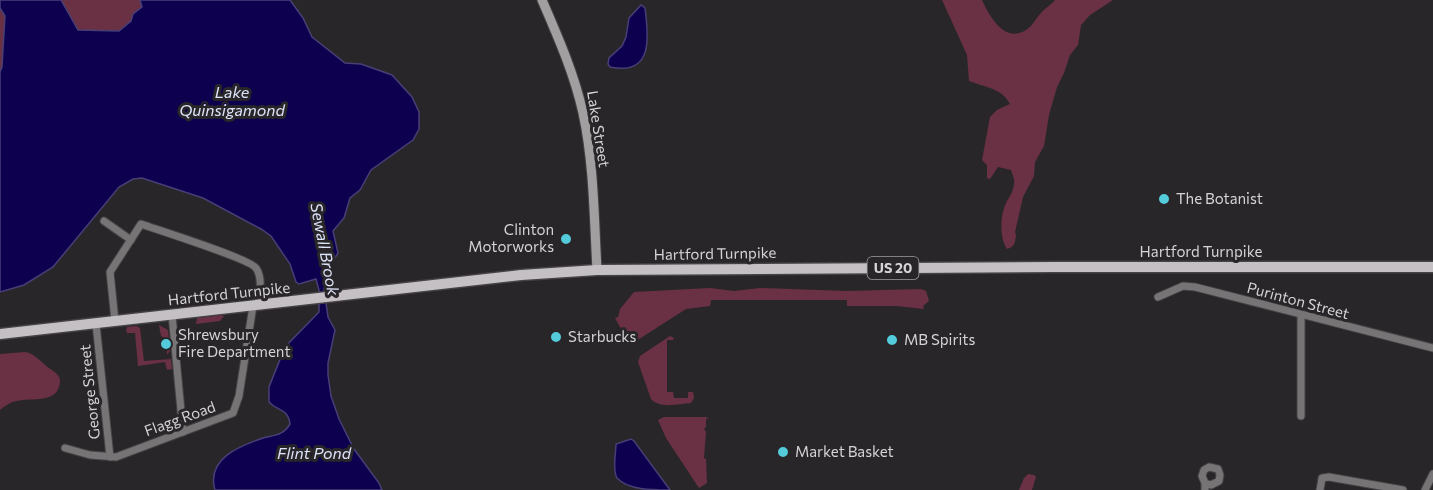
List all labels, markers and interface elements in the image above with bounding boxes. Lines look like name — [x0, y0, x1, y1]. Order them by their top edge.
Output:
water label: Lake Quinsigamond — [179, 82, 286, 119]
street label: Lake Street — [584, 89, 614, 168]
place label: The Botanist — [1176, 189, 1263, 207]
marker: The Botanist — [1157, 192, 1171, 206]
water label: Sewall Brook — [307, 201, 344, 297]
place label: Clinton Motorworks — [468, 220, 554, 255]
marker: Clinton Motorworks — [559, 232, 573, 246]
street label: Hartford Turnpike — [1140, 242, 1262, 260]
street label: Hartford Turnpike — [653, 243, 777, 263]
road number: US 20 — [868, 257, 918, 279]
street label: Hartford Turnpike — [167, 278, 291, 308]
street label: Purinton Street — [1245, 278, 1351, 322]
place label: Shrewsbury Fire Department — [178, 325, 291, 360]
place label: Starbucks — [568, 327, 636, 345]
marker: Starbucks — [549, 330, 563, 344]
place label: MB Spirits — [904, 330, 975, 348]
marker: MB Spirits — [885, 333, 899, 347]
marker: Shrewsbury Fire Department — [159, 337, 173, 351]
street label: George Street — [75, 344, 103, 440]
street label: Flagg Road — [142, 397, 218, 439]
place label: Market Basket — [795, 442, 894, 460]
water label: Flint Pond — [277, 443, 352, 462]
marker: Market Basket — [776, 445, 790, 459]

